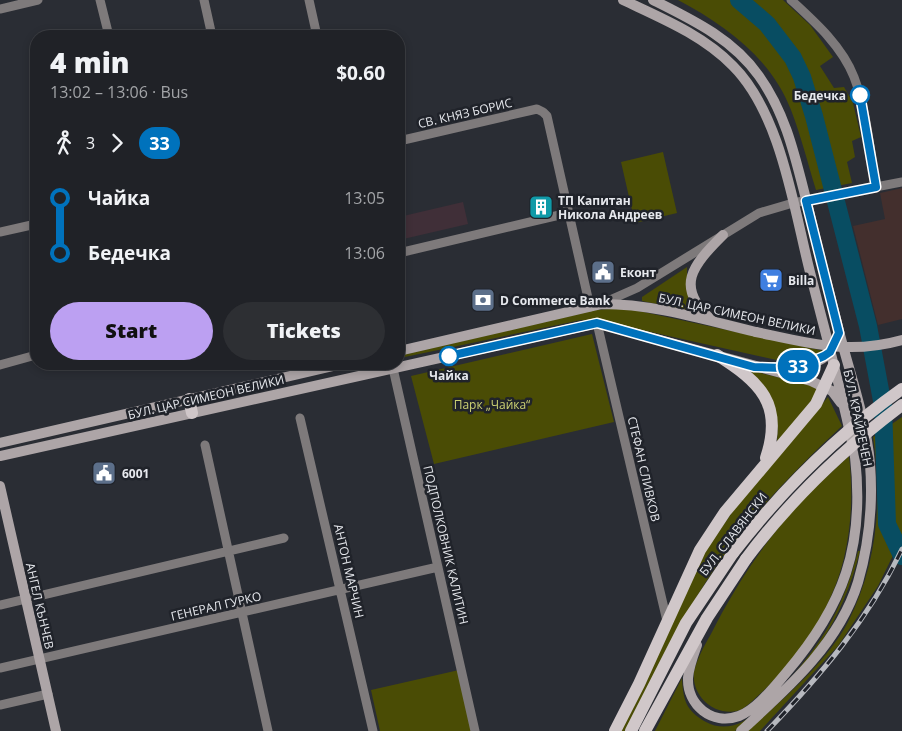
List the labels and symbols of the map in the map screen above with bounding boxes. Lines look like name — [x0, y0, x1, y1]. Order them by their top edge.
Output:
marker: Бедечка — [850, 85, 870, 105]
place label: Бедечка — [794, 87, 846, 104]
street label: СВ. КНЯЗ БОРИС — [416, 94, 514, 132]
place label: ТП Капитан Никола Андреев — [558, 192, 662, 223]
building icon: ТП Капитан Никола Андреев — [528, 194, 554, 220]
public building icon: Еконт — [590, 259, 616, 285]
place label: Еконт — [620, 264, 657, 281]
supermarket icon: Billa — [758, 267, 784, 293]
place label: Billa — [788, 272, 814, 289]
bank icon: D Commerce Bank — [470, 287, 496, 313]
street label: БУЛ. ЦАР СИМЕОН ВЕЛИКИ — [657, 289, 817, 339]
place label: D Commerce Bank — [500, 292, 611, 309]
marker: Чайка — [439, 346, 459, 366]
line badge: 33 — [776, 350, 820, 382]
place label: Чайка — [429, 367, 469, 384]
street label: БУЛ. КРАЙРЕЧЕН — [839, 368, 877, 468]
street label: БУЛ. ЦАР СИМЕОН ВЕЛИКИ — [126, 371, 286, 423]
park label: Парк „Чайка“ — [454, 396, 531, 413]
street label: СТЕФАН СЛИВКОВ — [624, 415, 664, 523]
public building icon: 6001 — [91, 460, 117, 486]
street label: ПОДПОЛКОВНИК КАЛИТИН — [419, 464, 473, 626]
place label: 6001 — [122, 465, 149, 482]
street label: БУЛ. СЛАВЯНСКИ — [695, 489, 771, 579]
street label: АНТОН МАРЧИН — [330, 522, 368, 620]
street label: АНГЕЛ КЪНЧЕВ — [22, 561, 58, 651]
street label: ГЕНЕРАЛ ГУРКО — [169, 587, 263, 625]

